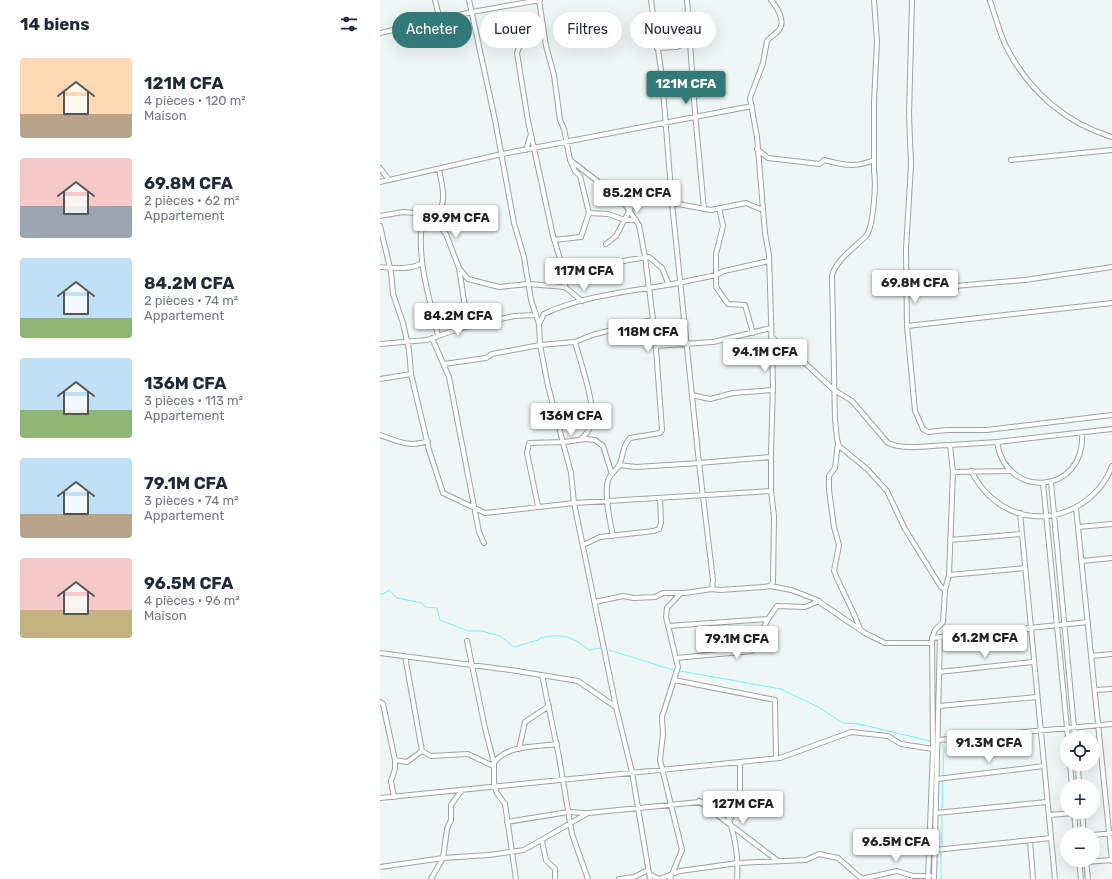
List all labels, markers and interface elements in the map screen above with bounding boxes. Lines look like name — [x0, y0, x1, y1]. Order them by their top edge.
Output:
chip: Acheter — [392, 12, 472, 48]
chip: Louer — [480, 12, 545, 48]
chip: Filtres — [553, 12, 622, 48]
chip: Nouveau — [630, 12, 716, 48]
icon: filters — [338, 13, 360, 35]
text: 14 biens — [20, 14, 90, 34]
pin: 121M CFA — [645, 71, 727, 105]
text: 121M CFA — [144, 73, 224, 93]
icon: home — [52, 74, 100, 122]
text: 121M CFA — [656, 76, 716, 91]
text: 4 pièces · 120 m² — [144, 93, 246, 108]
text: Maison — [144, 108, 187, 123]
text: 69.8M CFA — [144, 173, 233, 193]
icon: home — [52, 174, 100, 222]
pin: 85.2M CFA — [591, 180, 683, 214]
text: 85.2M CFA — [603, 185, 671, 200]
text: 2 pièces · 62 m² — [144, 193, 239, 208]
pin: 89.9M CFA — [410, 205, 502, 239]
text: Appartement — [144, 208, 224, 223]
text: 89.9M CFA — [422, 210, 490, 225]
pin: 117M CFA — [543, 258, 625, 292]
text: 117M CFA — [554, 263, 614, 278]
pin: 69.8M CFA — [869, 270, 961, 304]
text: 84.2M CFA — [144, 273, 235, 293]
icon: home — [52, 274, 100, 322]
text: 69.8M CFA — [881, 275, 949, 290]
text: 2 pièces · 74 m² — [144, 293, 238, 308]
pin: 84.2M CFA — [412, 303, 504, 337]
text: Appartement — [144, 308, 224, 323]
text: 84.2M CFA — [423, 308, 493, 323]
pin: 118M CFA — [607, 319, 689, 353]
text: 118M CFA — [617, 324, 679, 339]
pin: 94.1M CFA — [719, 339, 811, 373]
text: 94.1M CFA — [732, 344, 798, 359]
text: 136M CFA — [144, 373, 226, 393]
icon: home — [52, 374, 100, 422]
text: 3 pièces · 113 m² — [144, 393, 243, 408]
pin: 136M CFA — [530, 403, 612, 437]
text: Appartement — [144, 408, 224, 423]
text: 136M CFA — [540, 408, 602, 423]
text: 79.1M CFA — [144, 473, 228, 493]
icon: home — [52, 474, 100, 522]
text: 3 pièces · 74 m² — [144, 493, 238, 508]
text: Appartement — [144, 508, 224, 523]
text: 96.5M CFA — [144, 573, 233, 593]
icon: home — [52, 574, 100, 622]
text: 4 pièces · 96 m² — [144, 593, 240, 608]
text: Maison — [144, 608, 187, 623]
pin: 61.2M CFA — [939, 625, 1031, 659]
pin: 79.1M CFA — [691, 626, 783, 660]
text: 61.2M CFA — [952, 630, 1018, 645]
text: 79.1M CFA — [705, 631, 769, 646]
pin: 91.3M CFA — [943, 730, 1035, 764]
map controls — [1060, 731, 1100, 867]
button: locate — [1060, 731, 1100, 771]
text: 91.3M CFA — [956, 735, 1022, 750]
button: + — [1060, 779, 1100, 819]
pin: 127M CFA — [702, 791, 784, 825]
text: 127M CFA — [712, 796, 774, 811]
button: − — [1060, 827, 1100, 867]
pin: 96.5M CFA — [850, 829, 942, 863]
text: 96.5M CFA — [862, 834, 930, 849]

